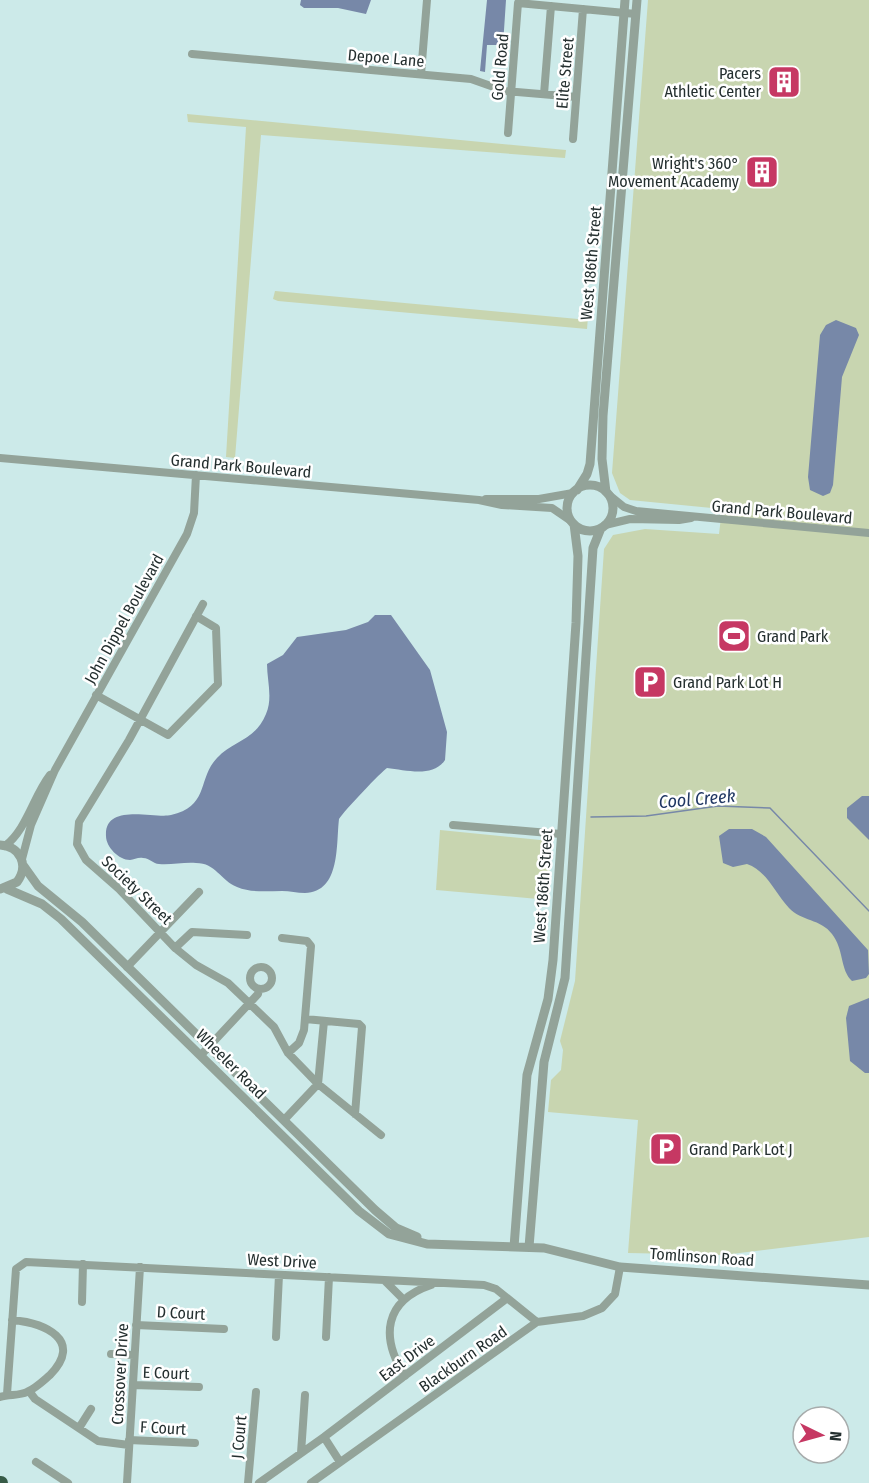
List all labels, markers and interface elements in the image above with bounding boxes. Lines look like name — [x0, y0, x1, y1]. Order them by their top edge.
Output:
street label: Gold Road — [488, 33, 512, 101]
street label: Elite Street — [552, 36, 578, 110]
street label: Depoe Lane — [347, 45, 425, 71]
place label: Pacers Athletic Center — [664, 64, 761, 101]
building icon: Pacers Athletic Center — [766, 64, 802, 100]
place label: Wright's 360° Movement Academy — [608, 154, 740, 191]
building icon: Wright's 360° Movement Academy — [744, 154, 780, 190]
street label: West 186th Street — [577, 204, 606, 321]
street label: Grand Park Boulevard — [170, 450, 312, 482]
street label: Grand Park Boulevard — [711, 496, 853, 528]
street label: John Dippel Boulevard — [80, 551, 168, 687]
sports icon: Grand Park — [716, 618, 752, 654]
place label: Grand Park — [757, 627, 829, 646]
parking icon: Grand Park Lot H — [632, 664, 668, 700]
place label: Grand Park Lot H — [673, 673, 782, 692]
water label: Cool Creek — [658, 785, 736, 813]
street label: West 186th Street — [530, 827, 557, 944]
street label: Society Street — [98, 852, 177, 929]
street label: Wheeler Road — [192, 1025, 270, 1103]
parking icon: Grand Park Lot J — [648, 1131, 684, 1167]
place label: Grand Park Lot J — [689, 1140, 793, 1159]
street label: Tomlinson Road — [649, 1244, 755, 1270]
street label: West Drive — [247, 1250, 317, 1272]
street label: D Court — [156, 1302, 206, 1324]
street label: Blackburn Road — [415, 1322, 511, 1396]
street label: Crossover Drive — [108, 1323, 132, 1425]
street label: East Drive — [375, 1331, 439, 1385]
street label: E Court — [142, 1363, 190, 1383]
north arrow — [791, 1405, 851, 1465]
street label: J Court — [228, 1414, 250, 1460]
street label: F Court — [139, 1417, 187, 1439]
text: N — [826, 1431, 845, 1442]

